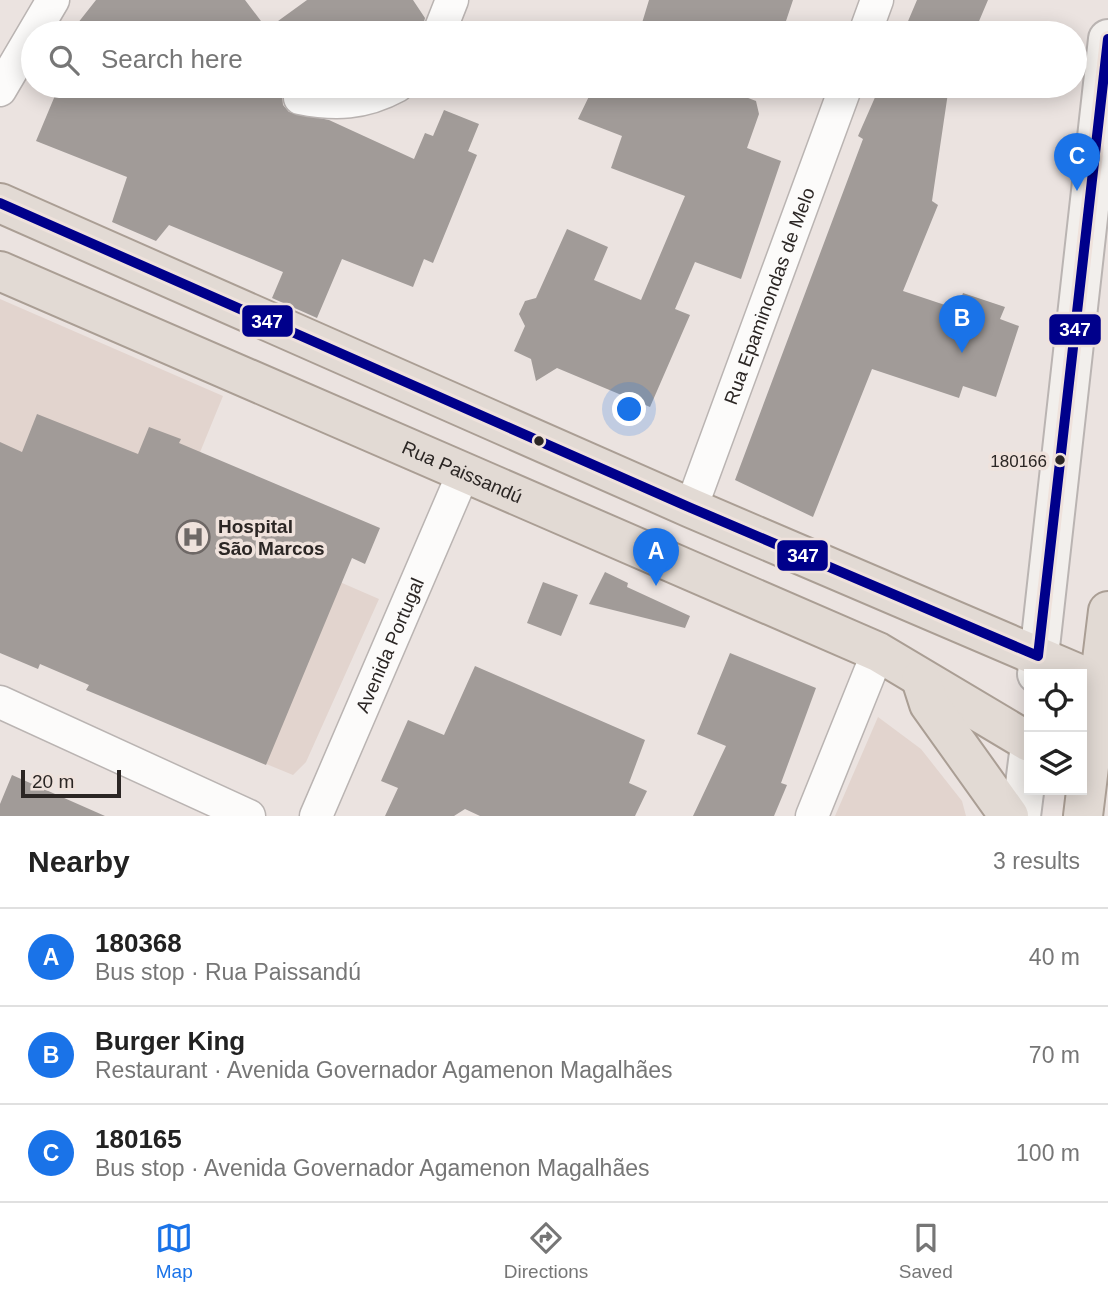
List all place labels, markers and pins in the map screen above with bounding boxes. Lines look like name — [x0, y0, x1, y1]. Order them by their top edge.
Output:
pin: C — [1054, 133, 1100, 191]
pin: B — [939, 295, 985, 353]
unlabelled marker — [532, 434, 546, 448]
place label: 180166 — [990, 452, 1047, 471]
marker: 180166 — [1053, 453, 1067, 467]
place label: Hospital São Marcos — [218, 516, 325, 559]
hospital icon: Hospital São Marcos — [174, 518, 212, 556]
pin: A — [633, 528, 679, 586]

